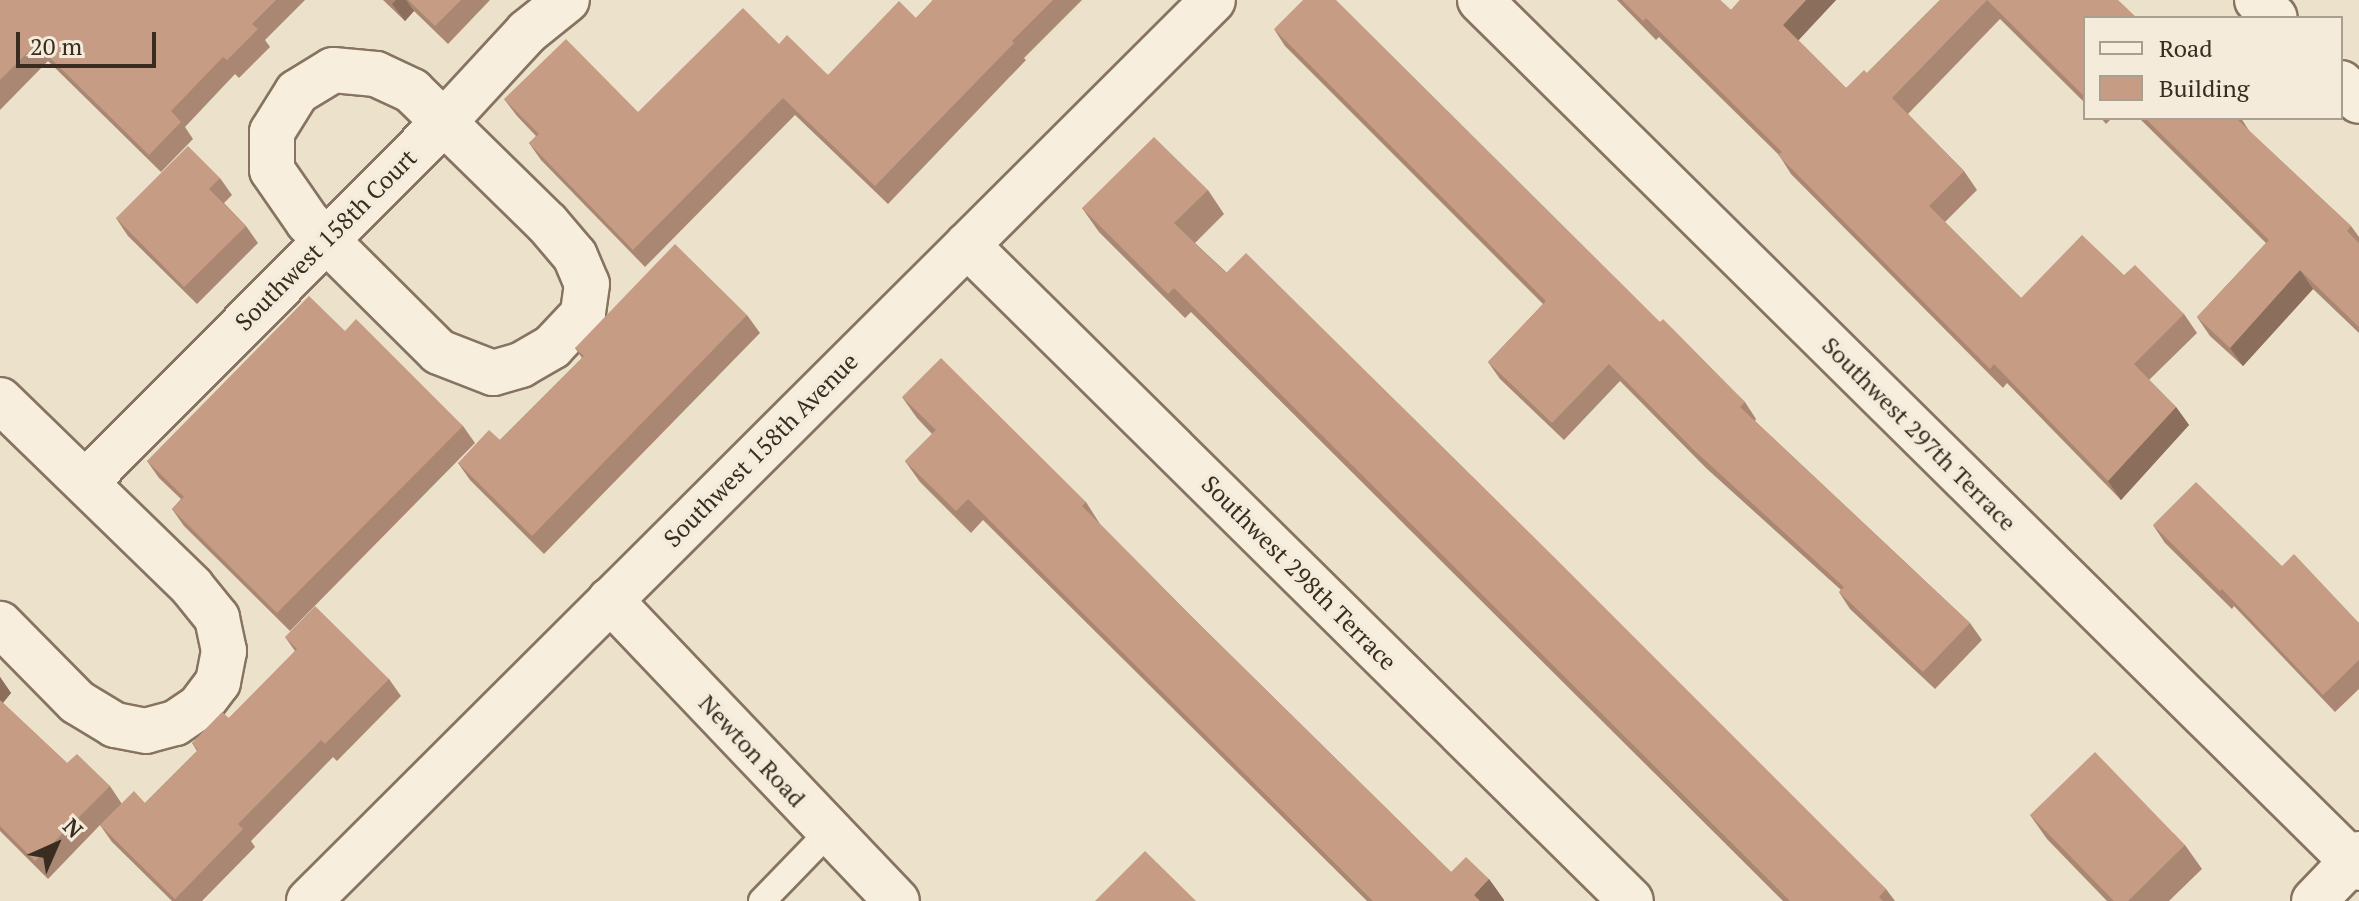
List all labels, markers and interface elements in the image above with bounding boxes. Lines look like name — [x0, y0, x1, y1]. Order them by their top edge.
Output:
scale bar — [20, 16, 160, 66]
legend — [2083, 16, 2343, 120]
text: 20 m — [30, 30, 82, 62]
text: Road — [2159, 32, 2213, 64]
text: Building — [2159, 72, 2249, 104]
street label: Southwest 158th Court — [229, 143, 423, 337]
street label: Southwest 297th Terrace — [1816, 331, 2022, 537]
street label: Southwest 158th Avenue — [658, 347, 864, 553]
street label: Southwest 298th Terrace — [1196, 470, 1402, 676]
street label: Newton Road — [693, 689, 811, 813]
north arrow — [16, 805, 96, 885]
text: N — [57, 812, 89, 844]

